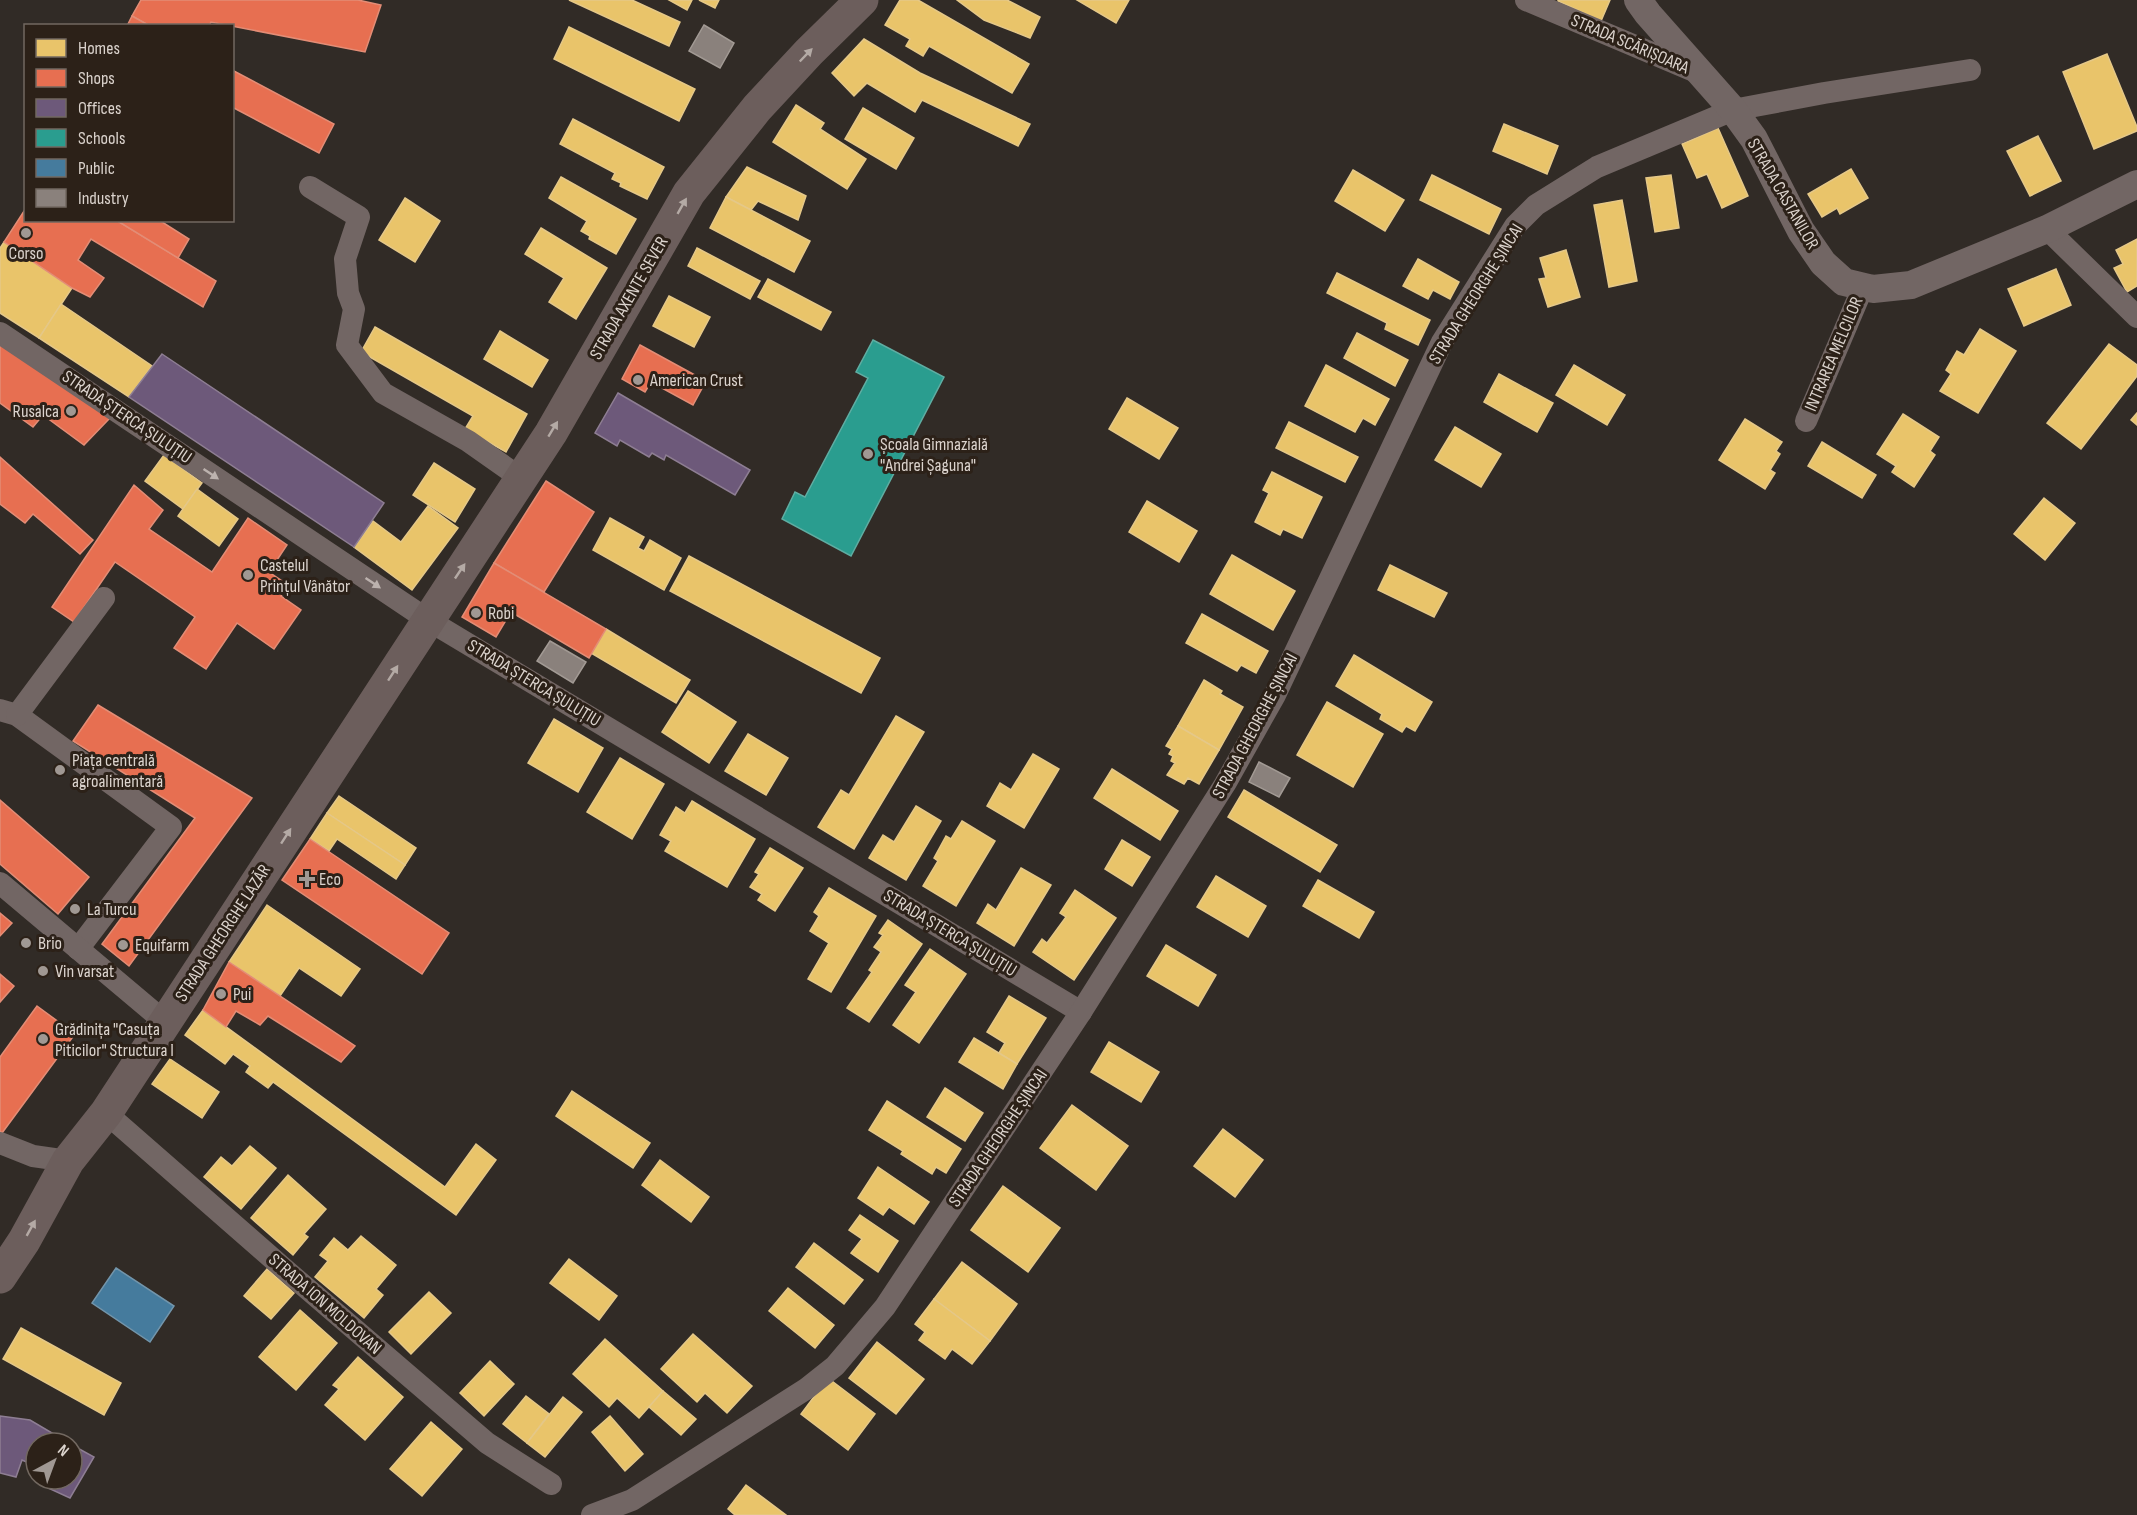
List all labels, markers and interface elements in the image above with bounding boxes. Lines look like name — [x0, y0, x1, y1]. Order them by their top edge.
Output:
street label: STRADA SCĂRIȘOARA — [1568, 10, 1692, 78]
legend — [24, 24, 234, 222]
text: Homes — [78, 38, 120, 59]
one-way arrow — [798, 49, 812, 63]
text: Shops — [78, 68, 115, 89]
text: Offices — [78, 98, 121, 119]
text: Schools — [78, 128, 125, 149]
street label: STRADA CASTANILOR — [1743, 135, 1823, 253]
text: Public — [78, 158, 115, 179]
text: Industry — [78, 188, 129, 209]
one-way arrow — [677, 197, 687, 214]
street label: STRADA GHEORGHE ȘINCAI — [1424, 220, 1528, 368]
marker: Corso — [19, 226, 33, 240]
street label: STRADA AXENTE SEVER — [585, 233, 673, 363]
place label: Corso — [9, 243, 43, 264]
street label: INTRAREA MELCILOR — [1800, 294, 1868, 414]
street label: STRADA ȘTERCA ȘULUȚIU — [58, 366, 196, 468]
place label: American Crust — [649, 370, 744, 391]
marker: American Crust — [631, 373, 645, 387]
place label: Rusalca — [13, 401, 59, 422]
marker: Rusalca — [64, 404, 78, 418]
one-way arrow — [548, 421, 559, 437]
place label: Școala Gimnazială "Andrei Șaguna" — [880, 434, 988, 476]
marker: Școala Gimnazială "Andrei Șaguna" — [861, 447, 875, 461]
one-way arrow — [203, 468, 219, 480]
place label: Castelul Prințul Vânător — [260, 555, 350, 597]
one-way arrow — [454, 563, 465, 579]
marker: Castelul Prințul Vânător — [241, 568, 255, 582]
one-way arrow — [365, 577, 381, 588]
place label: Robi — [488, 603, 514, 624]
marker: Robi — [469, 606, 483, 620]
street label: STRADA ȘTERCA ȘULUȚIU — [464, 635, 604, 731]
street label: STRADA GHEORGHE ȘINCAI — [1208, 650, 1302, 802]
one-way arrow — [387, 665, 398, 681]
place label: Piața centrală agroalimentară — [72, 750, 163, 792]
marker: Piața centrală agroalimentară — [53, 763, 67, 777]
one-way arrow — [281, 828, 292, 844]
street label: STRADA GHEORGHE LAZĂR — [171, 861, 275, 1005]
place label: Eco — [319, 869, 341, 890]
marker: Eco — [300, 872, 314, 886]
street label: STRADA ȘTERCA ȘULUȚIU — [880, 885, 1020, 981]
place label: La Turcu — [87, 899, 137, 920]
marker: La Turcu — [68, 902, 82, 916]
place label: Brio — [38, 933, 62, 954]
place label: Equifarm — [135, 935, 189, 956]
marker: Brio — [19, 936, 33, 950]
marker: Equifarm — [116, 938, 130, 952]
place label: Vin varsat — [55, 961, 115, 982]
marker: Vin varsat — [36, 964, 50, 978]
place label: Pui — [233, 984, 251, 1005]
marker: Pui — [214, 987, 228, 1001]
place label: Grădinița "Casuța Piticilor" Structura I — [55, 1019, 174, 1061]
marker: Grădinița "Casuța Piticilor" Structura I — [36, 1032, 50, 1046]
street label: STRADA GHEORGHE ȘINCAI — [944, 1065, 1052, 1211]
one-way arrow — [26, 1219, 36, 1236]
street label: STRADA ION MOLDOVAN — [264, 1249, 386, 1359]
north arrow — [24, 1431, 84, 1491]
text: N — [53, 1441, 72, 1461]

